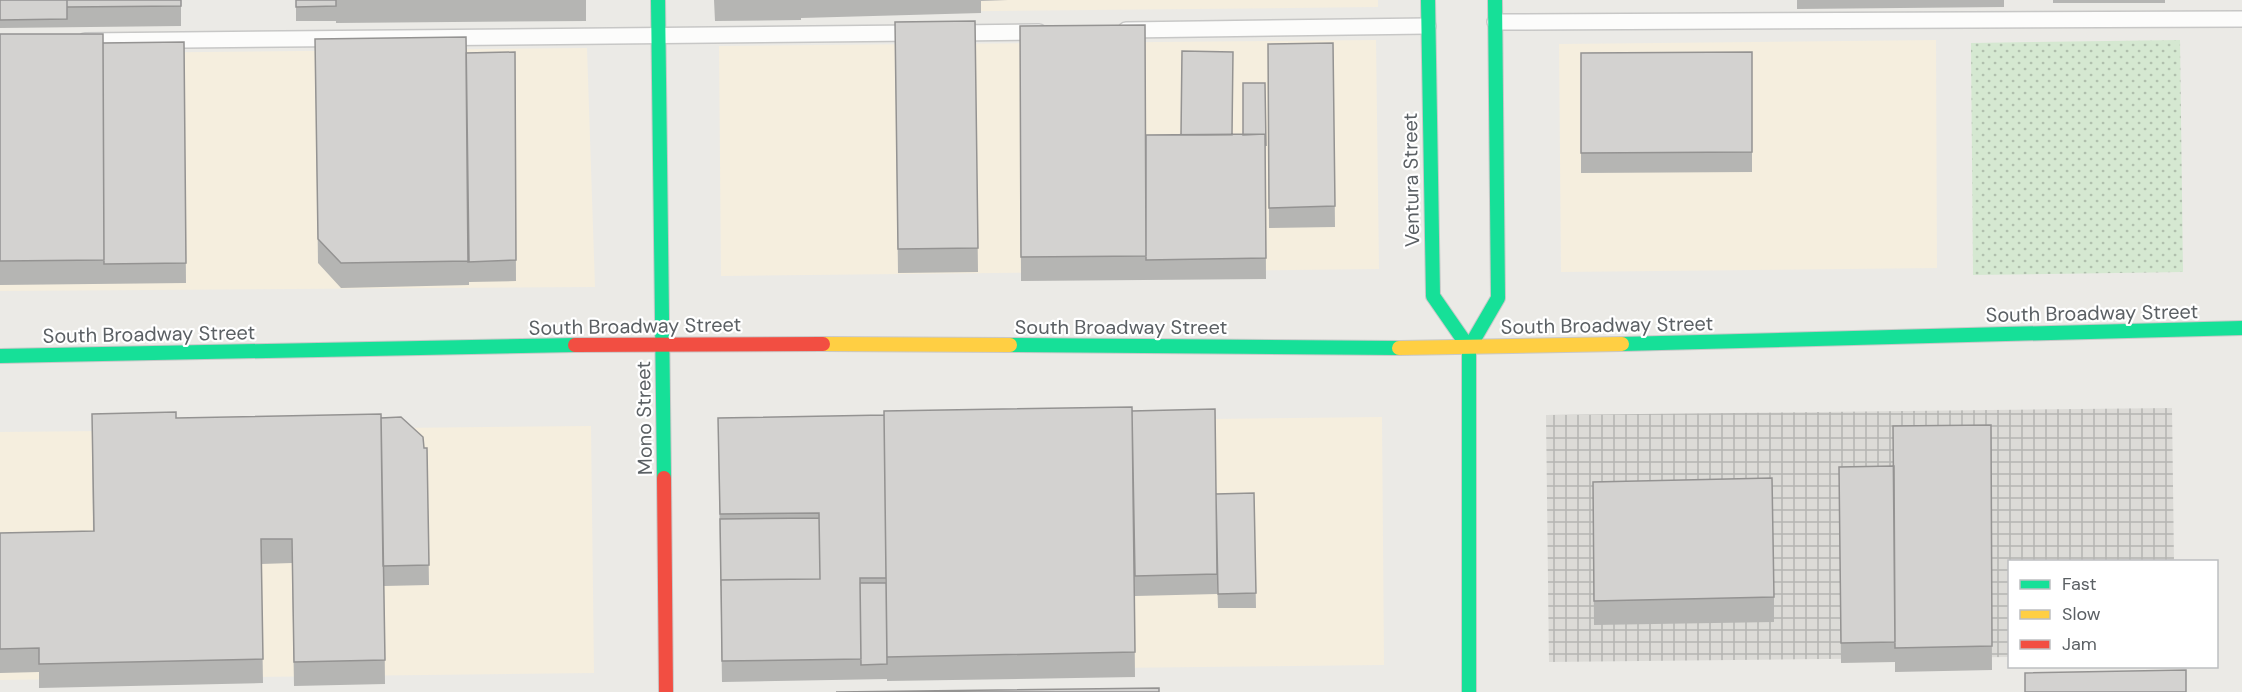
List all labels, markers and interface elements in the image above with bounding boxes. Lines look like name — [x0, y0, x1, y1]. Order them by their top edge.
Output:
street label: Ventura Street — [1397, 112, 1425, 247]
street label: South Broadway Street — [1986, 298, 2199, 328]
street label: South Broadway Street — [1501, 310, 1714, 340]
street label: South Broadway Street — [529, 311, 742, 341]
street label: South Broadway Street — [1015, 314, 1227, 340]
street label: South Broadway Street — [43, 319, 256, 349]
street label: Mono Street — [630, 361, 658, 475]
legend — [2008, 560, 2218, 668]
text: Fast — [2062, 572, 2097, 596]
text: Slow — [2062, 602, 2101, 626]
text: Jam — [2062, 632, 2097, 656]

